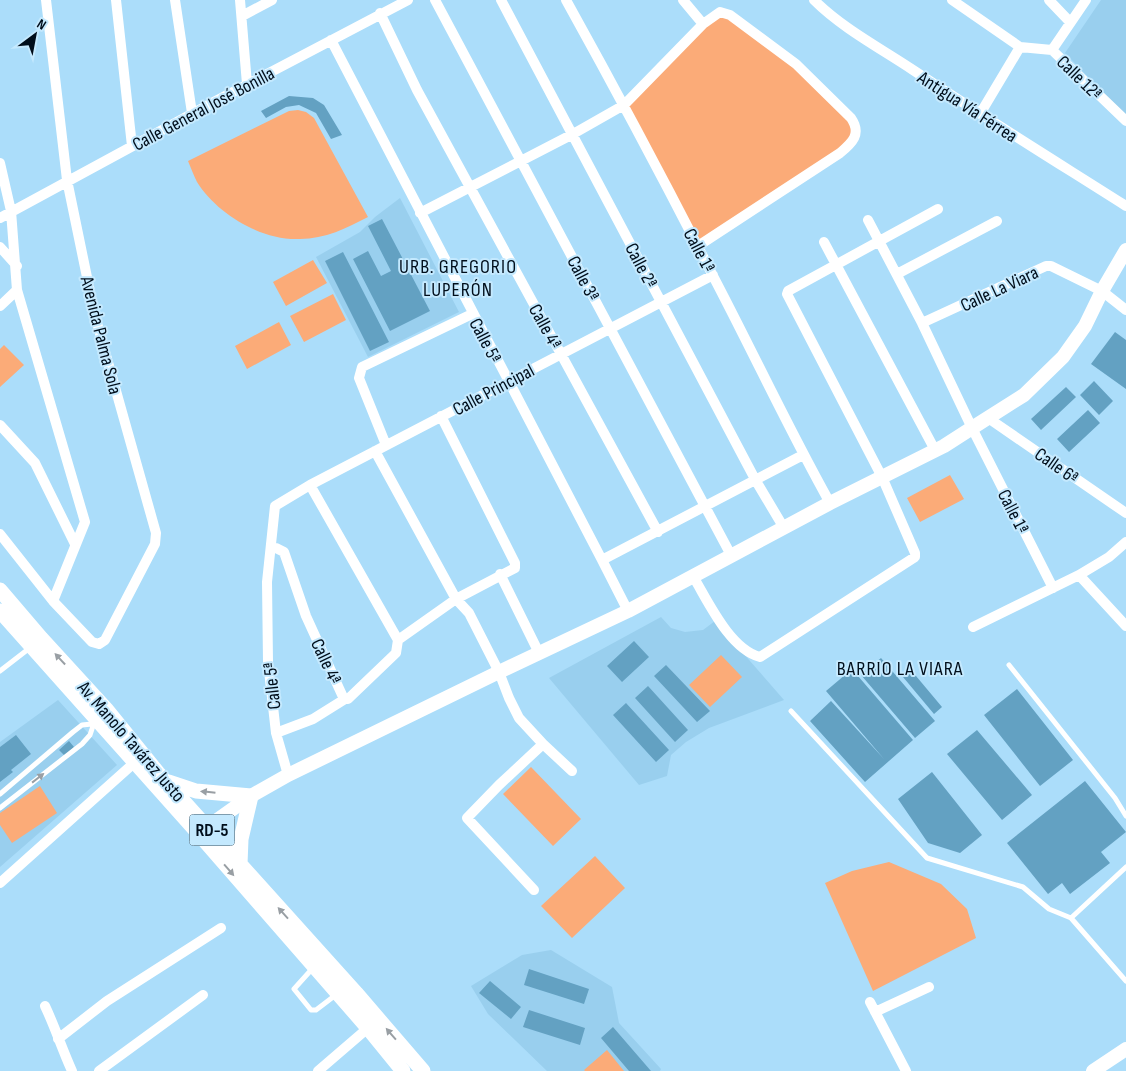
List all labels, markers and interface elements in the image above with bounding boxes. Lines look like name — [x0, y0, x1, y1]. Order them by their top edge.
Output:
north arrow — [10, 10, 60, 60]
text: N — [34, 15, 49, 34]
street label: Calle 12ª — [1051, 51, 1106, 105]
street label: Calle General José Bonilla — [129, 62, 279, 156]
street label: Antigua Vía Férrea — [912, 66, 1021, 148]
street label: Calle 1ª — [678, 225, 720, 277]
street label: Calle 2ª — [619, 239, 662, 292]
street label: Calle 3ª — [561, 252, 604, 305]
district label: URB. GREGORIO LUPERÓN — [399, 255, 517, 302]
street label: Calle La Viara — [957, 261, 1042, 317]
street label: Avenida Palma Sola — [75, 273, 126, 397]
street label: Calle 4ª — [523, 300, 566, 353]
street label: Calle 5ª — [463, 314, 506, 367]
street label: Calle Principal — [449, 359, 538, 421]
street label: Calle 6ª — [1030, 443, 1082, 489]
street label: Calle 1ª — [992, 486, 1033, 538]
street label: Calle 4ª — [305, 635, 346, 688]
one-way arrow — [54, 654, 66, 666]
district label: BARRIO LA VIARA — [837, 657, 963, 681]
street label: Calle 5ª — [259, 661, 286, 711]
street label: Av. Manolo Tavárez Justo — [71, 676, 190, 807]
one-way arrow — [31, 773, 45, 783]
one-way arrow — [200, 788, 216, 796]
road number: RD-5 — [190, 814, 234, 846]
one-way arrow — [224, 863, 235, 876]
one-way arrow — [277, 907, 289, 919]
one-way arrow — [385, 1029, 397, 1041]

